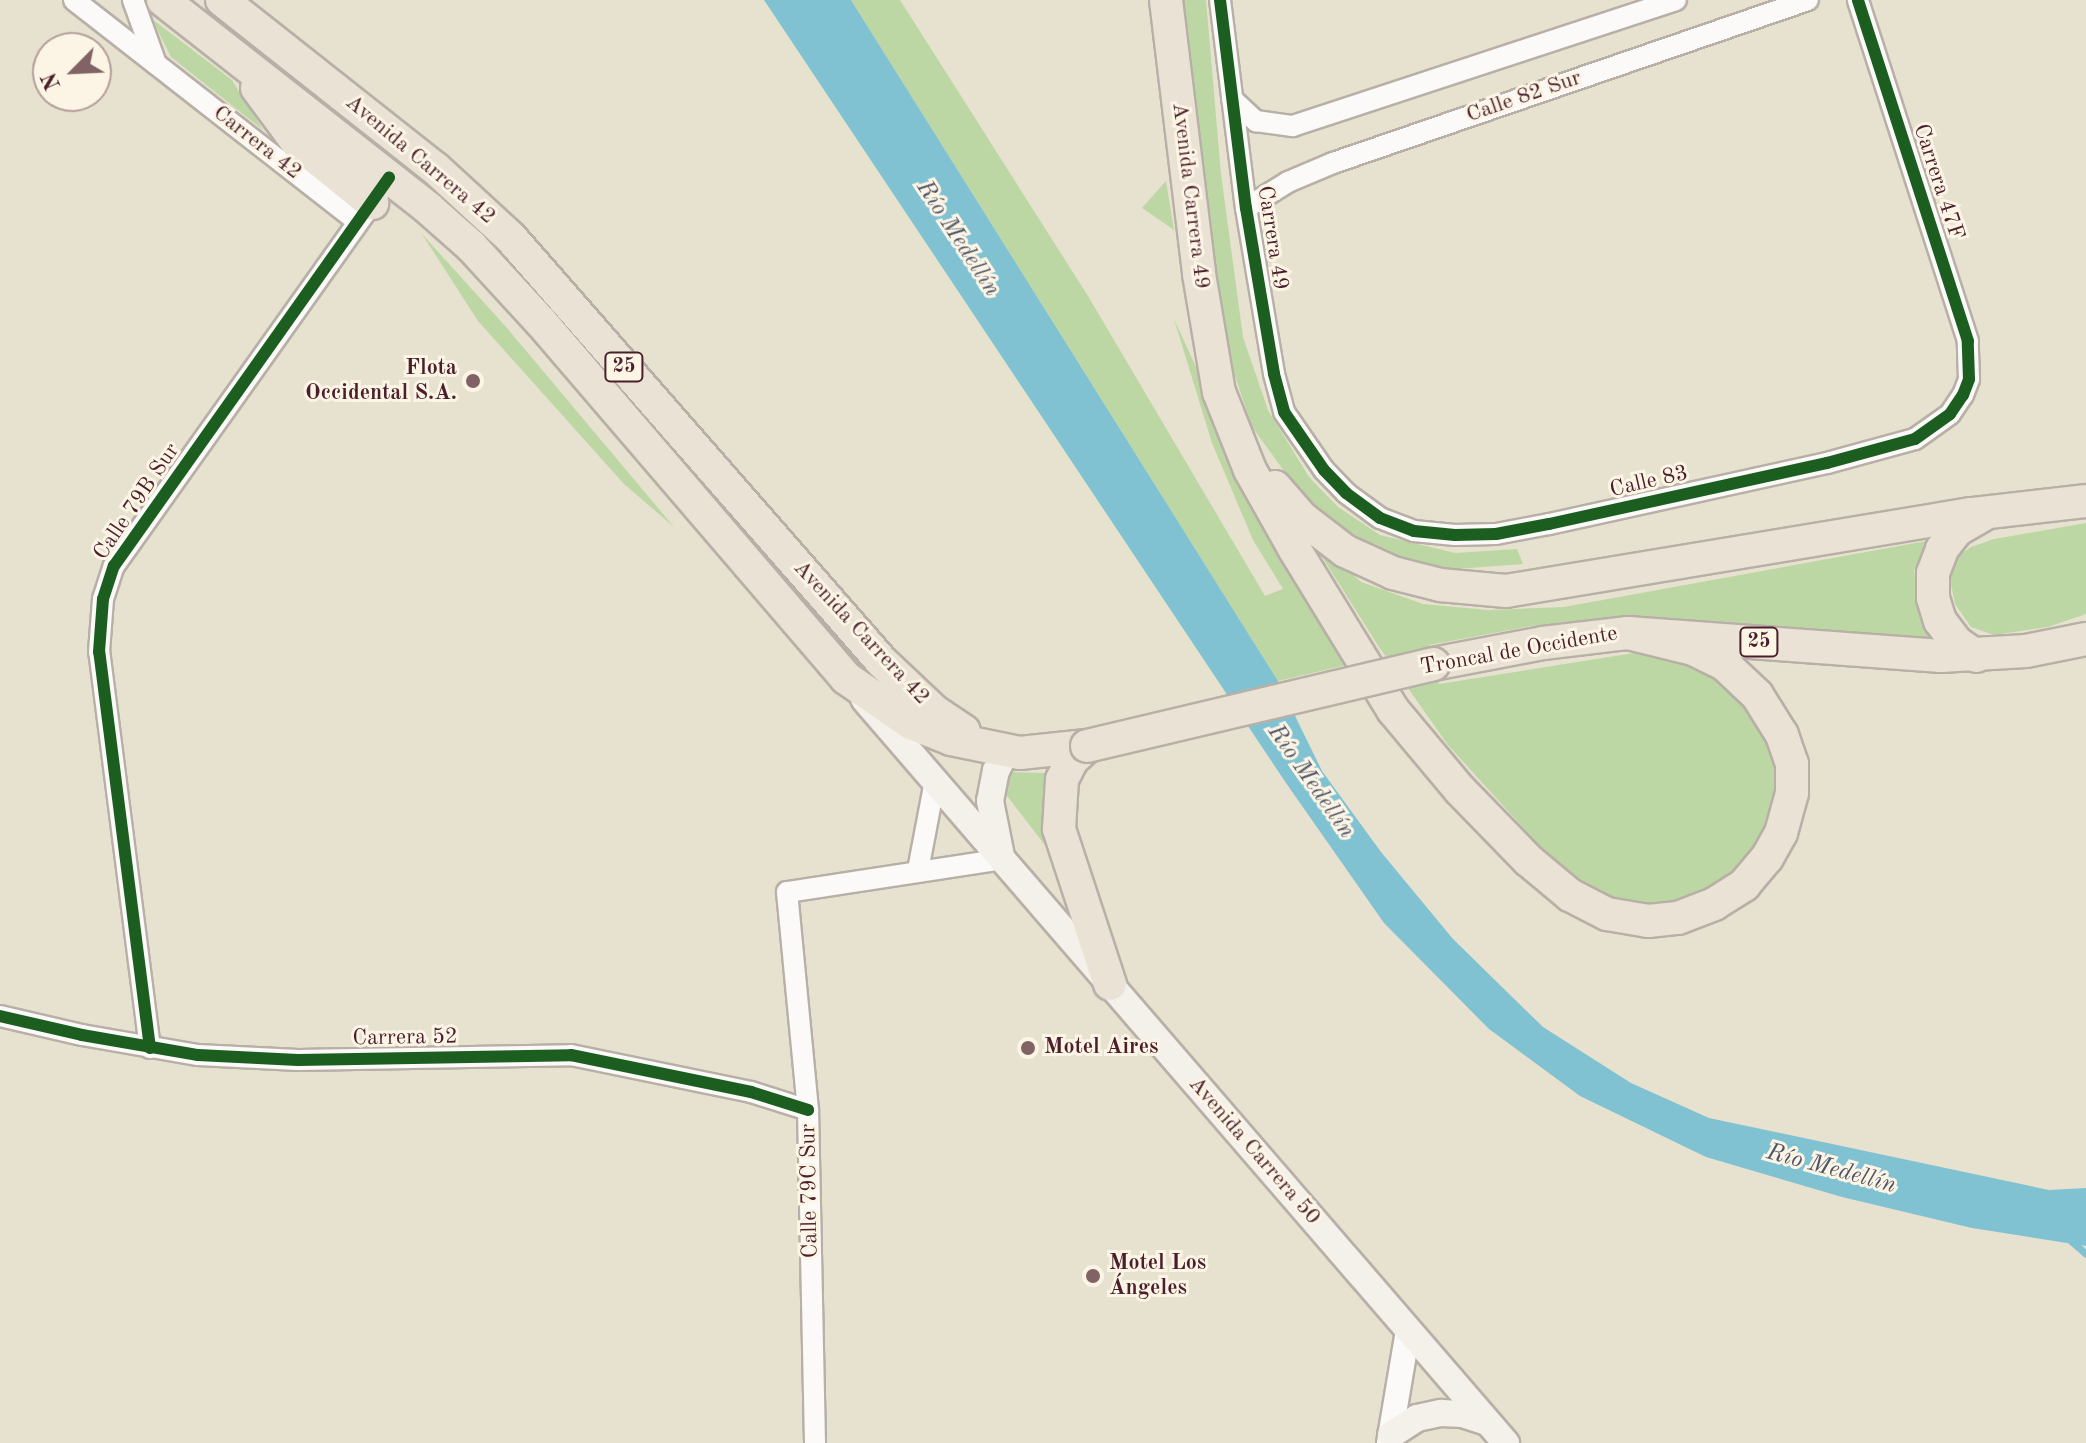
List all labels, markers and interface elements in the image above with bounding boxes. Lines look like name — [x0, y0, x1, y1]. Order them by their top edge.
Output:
north arrow — [32, 32, 112, 112]
street label: Calle 82 Sur — [1463, 65, 1585, 129]
text: N — [38, 69, 65, 93]
street label: Avenida Carrera 42 — [340, 90, 500, 230]
street label: Carrera 42 — [207, 100, 307, 186]
street label: Avenida Carrera 49 — [1165, 101, 1215, 291]
street label: Carrera 47F — [1907, 121, 1969, 243]
water label: Río Medellín — [909, 176, 1005, 302]
street label: Carrera 49 — [1251, 184, 1293, 292]
road number: 25 — [604, 351, 644, 383]
place label: Flota Occidental S.A. — [305, 355, 457, 406]
marker: Flota Occidental S.A. — [464, 372, 482, 390]
street label: Calle 79B Sur — [88, 439, 186, 565]
street label: Calle 83 — [1607, 460, 1691, 504]
street label: Avenida Carrera 42 — [787, 555, 935, 711]
street label: Troncal de Occidente — [1418, 621, 1620, 681]
road number: 25 — [1739, 626, 1779, 658]
water label: Río Medellín — [1260, 719, 1360, 845]
street label: Carrera 52 — [352, 1024, 458, 1052]
place label: Motel Aires — [1044, 1035, 1158, 1061]
marker: Motel Aires — [1019, 1039, 1037, 1057]
street label: Avenida Carrera 50 — [1182, 1071, 1326, 1231]
street label: Calle 79C Sur — [796, 1123, 824, 1259]
water label: Río Medellín — [1763, 1139, 1899, 1201]
place label: Motel Los Ángeles — [1109, 1250, 1206, 1302]
marker: Motel Los Ángeles — [1084, 1267, 1102, 1285]

